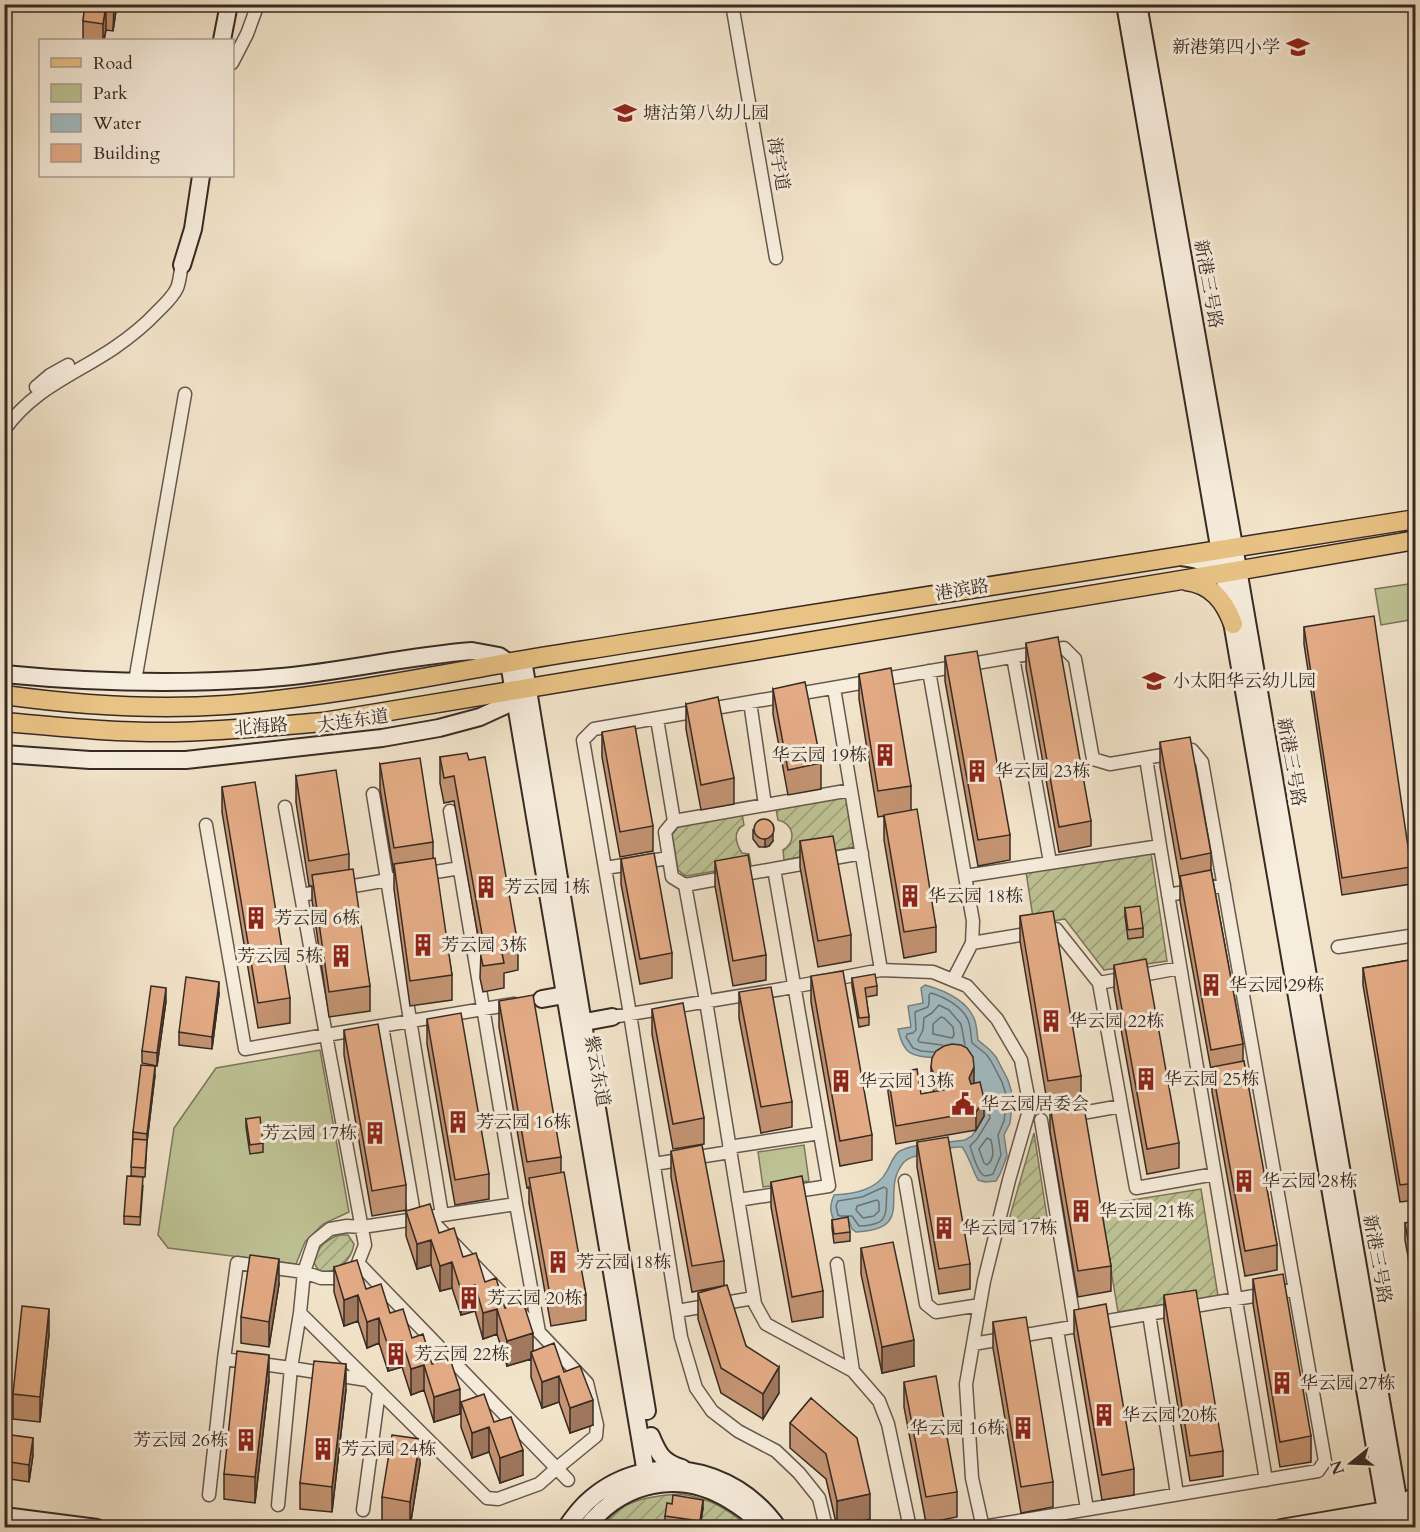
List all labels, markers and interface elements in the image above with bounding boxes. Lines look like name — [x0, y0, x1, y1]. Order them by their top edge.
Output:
school or university icon: 新港第四小学 — [1285, 34, 1311, 60]
place label: 新港第四小学 — [1172, 35, 1280, 60]
legend — [39, 39, 234, 177]
text: Road — [93, 51, 133, 76]
text: Park — [93, 81, 128, 106]
school or university icon: 塘沽第八幼儿园 — [612, 100, 638, 126]
place label: 塘沽第八幼儿园 — [643, 101, 769, 126]
text: Water — [92, 111, 142, 136]
street label: 海宇道 — [761, 135, 795, 193]
text: Building — [93, 141, 161, 166]
street label: 新港三号路 — [1188, 238, 1228, 330]
street label: 港滨路 — [933, 573, 991, 607]
school or university icon: 小太阳华云幼儿园 — [1141, 668, 1167, 694]
place label: 小太阳华云幼儿园 — [1172, 669, 1316, 694]
street label: 大连东道 — [316, 704, 390, 738]
street label: 北海路 — [233, 712, 289, 742]
street label: 新港三号路 — [1271, 716, 1311, 808]
building icon: 华云园 19栋 — [872, 742, 898, 768]
place label: 华云园 19栋 — [772, 743, 867, 768]
building icon: 华云园 23栋 — [964, 758, 990, 784]
place label: 华云园 23栋 — [995, 759, 1090, 784]
building icon: 芳云园 1栋 — [473, 874, 499, 900]
place label: 芳云园 1栋 — [504, 875, 590, 900]
building icon: 华云园 18栋 — [897, 883, 923, 909]
place label: 华云园 18栋 — [928, 884, 1023, 909]
building icon: 芳云园 6栋 — [243, 905, 269, 931]
place label: 芳云园 6栋 — [274, 906, 360, 931]
building icon: 芳云园 3栋 — [410, 932, 436, 958]
place label: 芳云园 3栋 — [441, 933, 527, 958]
building icon: 芳云园 5栋 — [328, 943, 354, 969]
place label: 芳云园 5栋 — [237, 944, 323, 969]
building icon: 华云园 29栋 — [1198, 972, 1224, 998]
place label: 华云园 29栋 — [1229, 973, 1324, 998]
building icon: 华云园 22栋 — [1038, 1008, 1064, 1034]
place label: 华云园 22栋 — [1069, 1009, 1164, 1034]
street label: 紫云东道 — [578, 1033, 616, 1109]
building icon: 华云园 25栋 — [1133, 1066, 1159, 1092]
place label: 华云园 25栋 — [1164, 1067, 1259, 1092]
building icon: 华云园 13栋 — [828, 1068, 854, 1094]
place label: 华云园 13栋 — [859, 1069, 954, 1094]
public building icon: 华云园居委会 — [950, 1091, 976, 1117]
place label: 华云园居委会 — [981, 1092, 1089, 1117]
building icon: 芳云园 16栋 — [445, 1109, 471, 1135]
place label: 芳云园 16栋 — [476, 1110, 571, 1135]
building icon: 芳云园 17栋 — [362, 1120, 388, 1146]
place label: 芳云园 17栋 — [262, 1121, 357, 1146]
building icon: 华云园 28栋 — [1231, 1168, 1257, 1194]
place label: 华云园 28栋 — [1262, 1169, 1357, 1194]
building icon: 华云园 21栋 — [1068, 1198, 1094, 1224]
place label: 华云园 21栋 — [1099, 1199, 1194, 1224]
street label: 新港三号路 — [1357, 1213, 1397, 1305]
building icon: 华云园 17栋 — [931, 1215, 957, 1241]
place label: 华云园 17栋 — [962, 1216, 1057, 1241]
building icon: 芳云园 18栋 — [545, 1249, 571, 1275]
place label: 芳云园 18栋 — [576, 1250, 671, 1275]
building icon: 芳云园 20栋 — [456, 1285, 482, 1311]
place label: 芳云园 20栋 — [487, 1286, 582, 1311]
building icon: 芳云园 22栋 — [383, 1341, 409, 1367]
place label: 芳云园 22栋 — [414, 1342, 509, 1367]
building icon: 华云园 27栋 — [1269, 1370, 1295, 1396]
place label: 华云园 27栋 — [1300, 1371, 1395, 1396]
building icon: 华云园 20栋 — [1091, 1402, 1117, 1428]
place label: 华云园 20栋 — [1122, 1403, 1217, 1428]
building icon: 华云园 16栋 — [1010, 1415, 1036, 1441]
place label: 华云园 16栋 — [910, 1416, 1005, 1441]
building icon: 芳云园 26栋 — [233, 1427, 259, 1453]
place label: 芳云园 26栋 — [133, 1428, 228, 1453]
north arrow — [1321, 1433, 1381, 1493]
building icon: 芳云园 24栋 — [310, 1436, 336, 1462]
place label: 芳云园 24栋 — [341, 1437, 436, 1462]
text: N — [1325, 1457, 1350, 1477]

